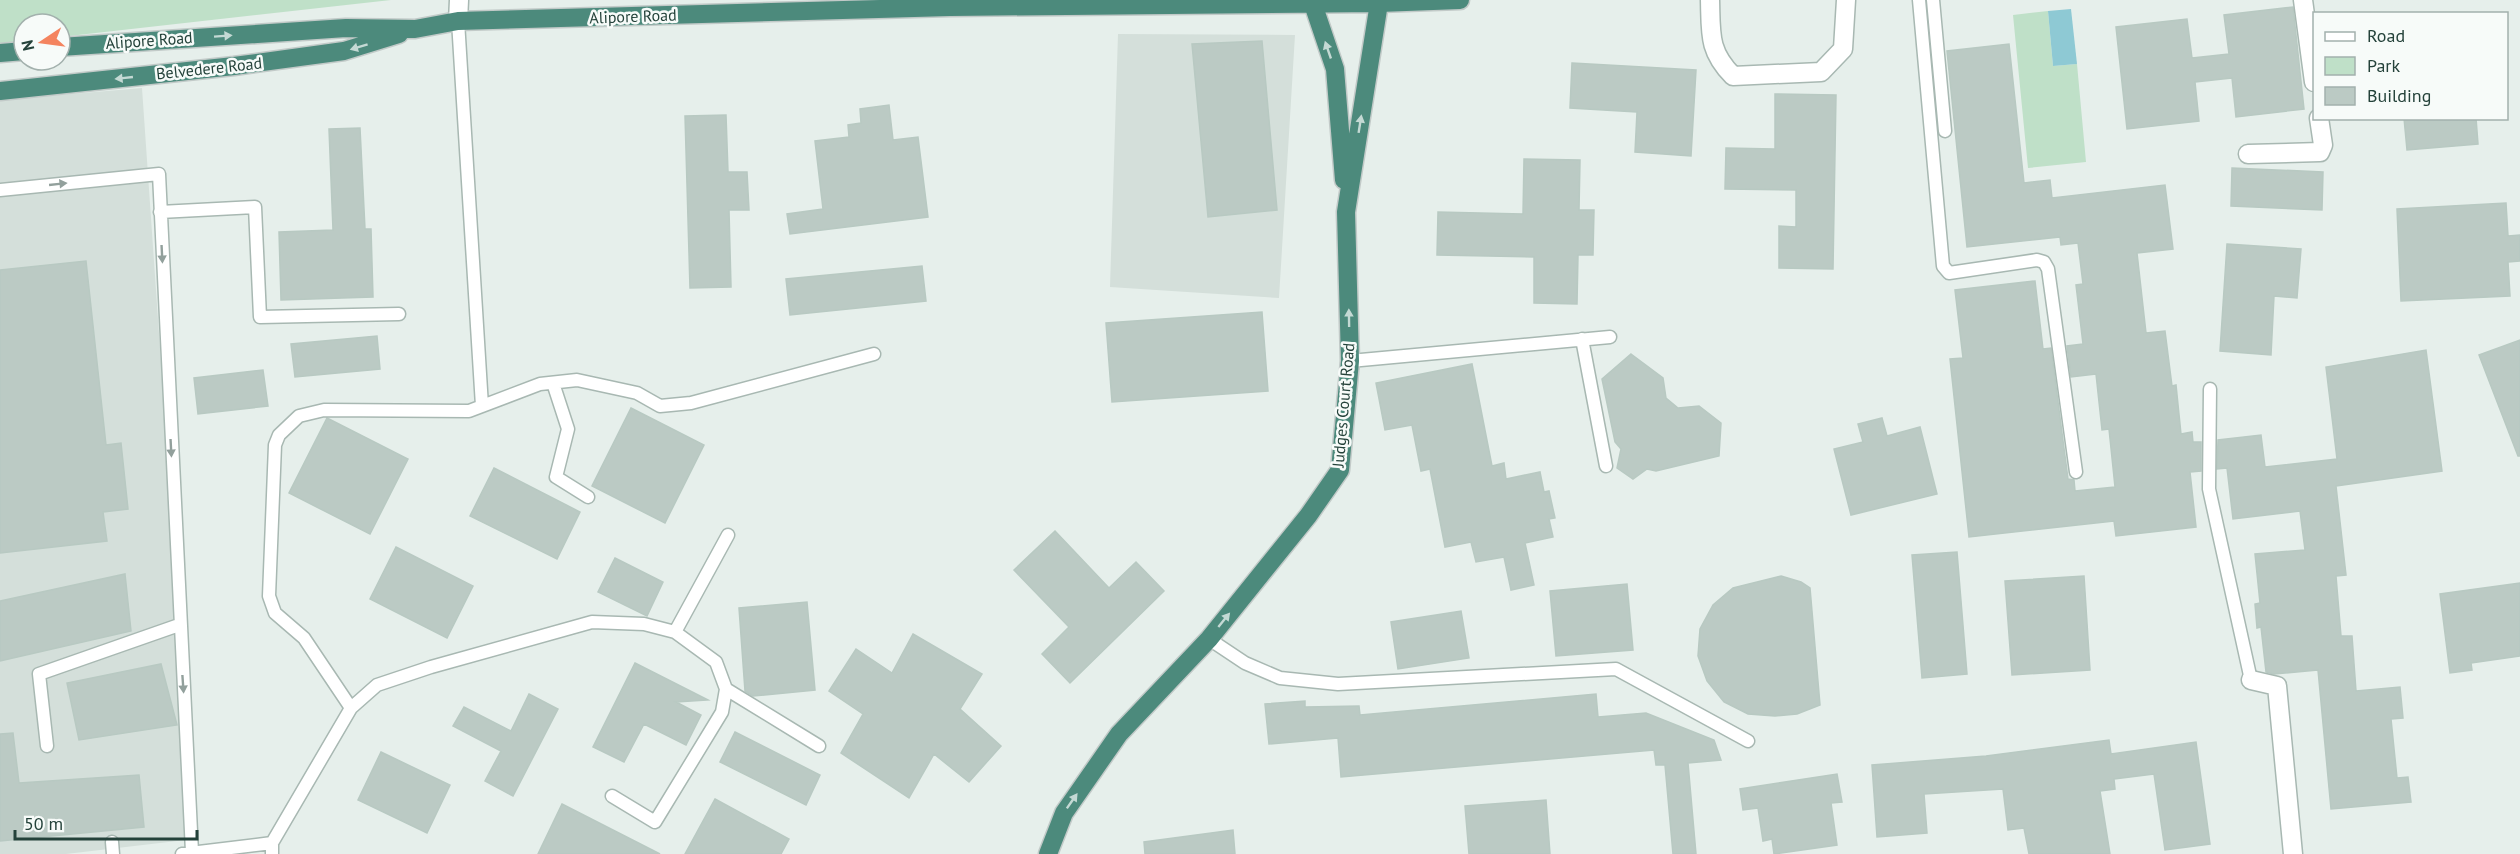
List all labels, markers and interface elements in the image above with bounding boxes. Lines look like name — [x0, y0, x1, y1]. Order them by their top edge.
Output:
street label: Alipore Road — [589, 4, 677, 28]
north arrow — [12, 12, 72, 72]
legend — [2313, 12, 2508, 120]
text: Road — [2367, 24, 2405, 47]
street label: Alipore Road — [105, 27, 193, 53]
one-way arrow — [214, 31, 233, 40]
text: N — [16, 38, 38, 53]
one-way arrow — [1323, 41, 1333, 59]
one-way arrow — [350, 43, 368, 52]
street label: Belvedere Road — [155, 53, 263, 83]
text: Park — [2367, 54, 2400, 77]
one-way arrow — [115, 73, 134, 82]
text: Building — [2367, 84, 2431, 107]
one-way arrow — [1355, 115, 1364, 134]
one-way arrow — [49, 179, 68, 189]
one-way arrow — [158, 244, 167, 263]
one-way arrow — [1344, 309, 1353, 328]
street label: Judges Court Road — [1328, 342, 1358, 469]
one-way arrow — [167, 439, 176, 458]
one-way arrow — [1218, 612, 1231, 628]
one-way arrow — [179, 674, 188, 693]
one-way arrow — [1066, 794, 1078, 810]
scale bar — [15, 803, 196, 841]
text: 50 m — [24, 812, 63, 835]

